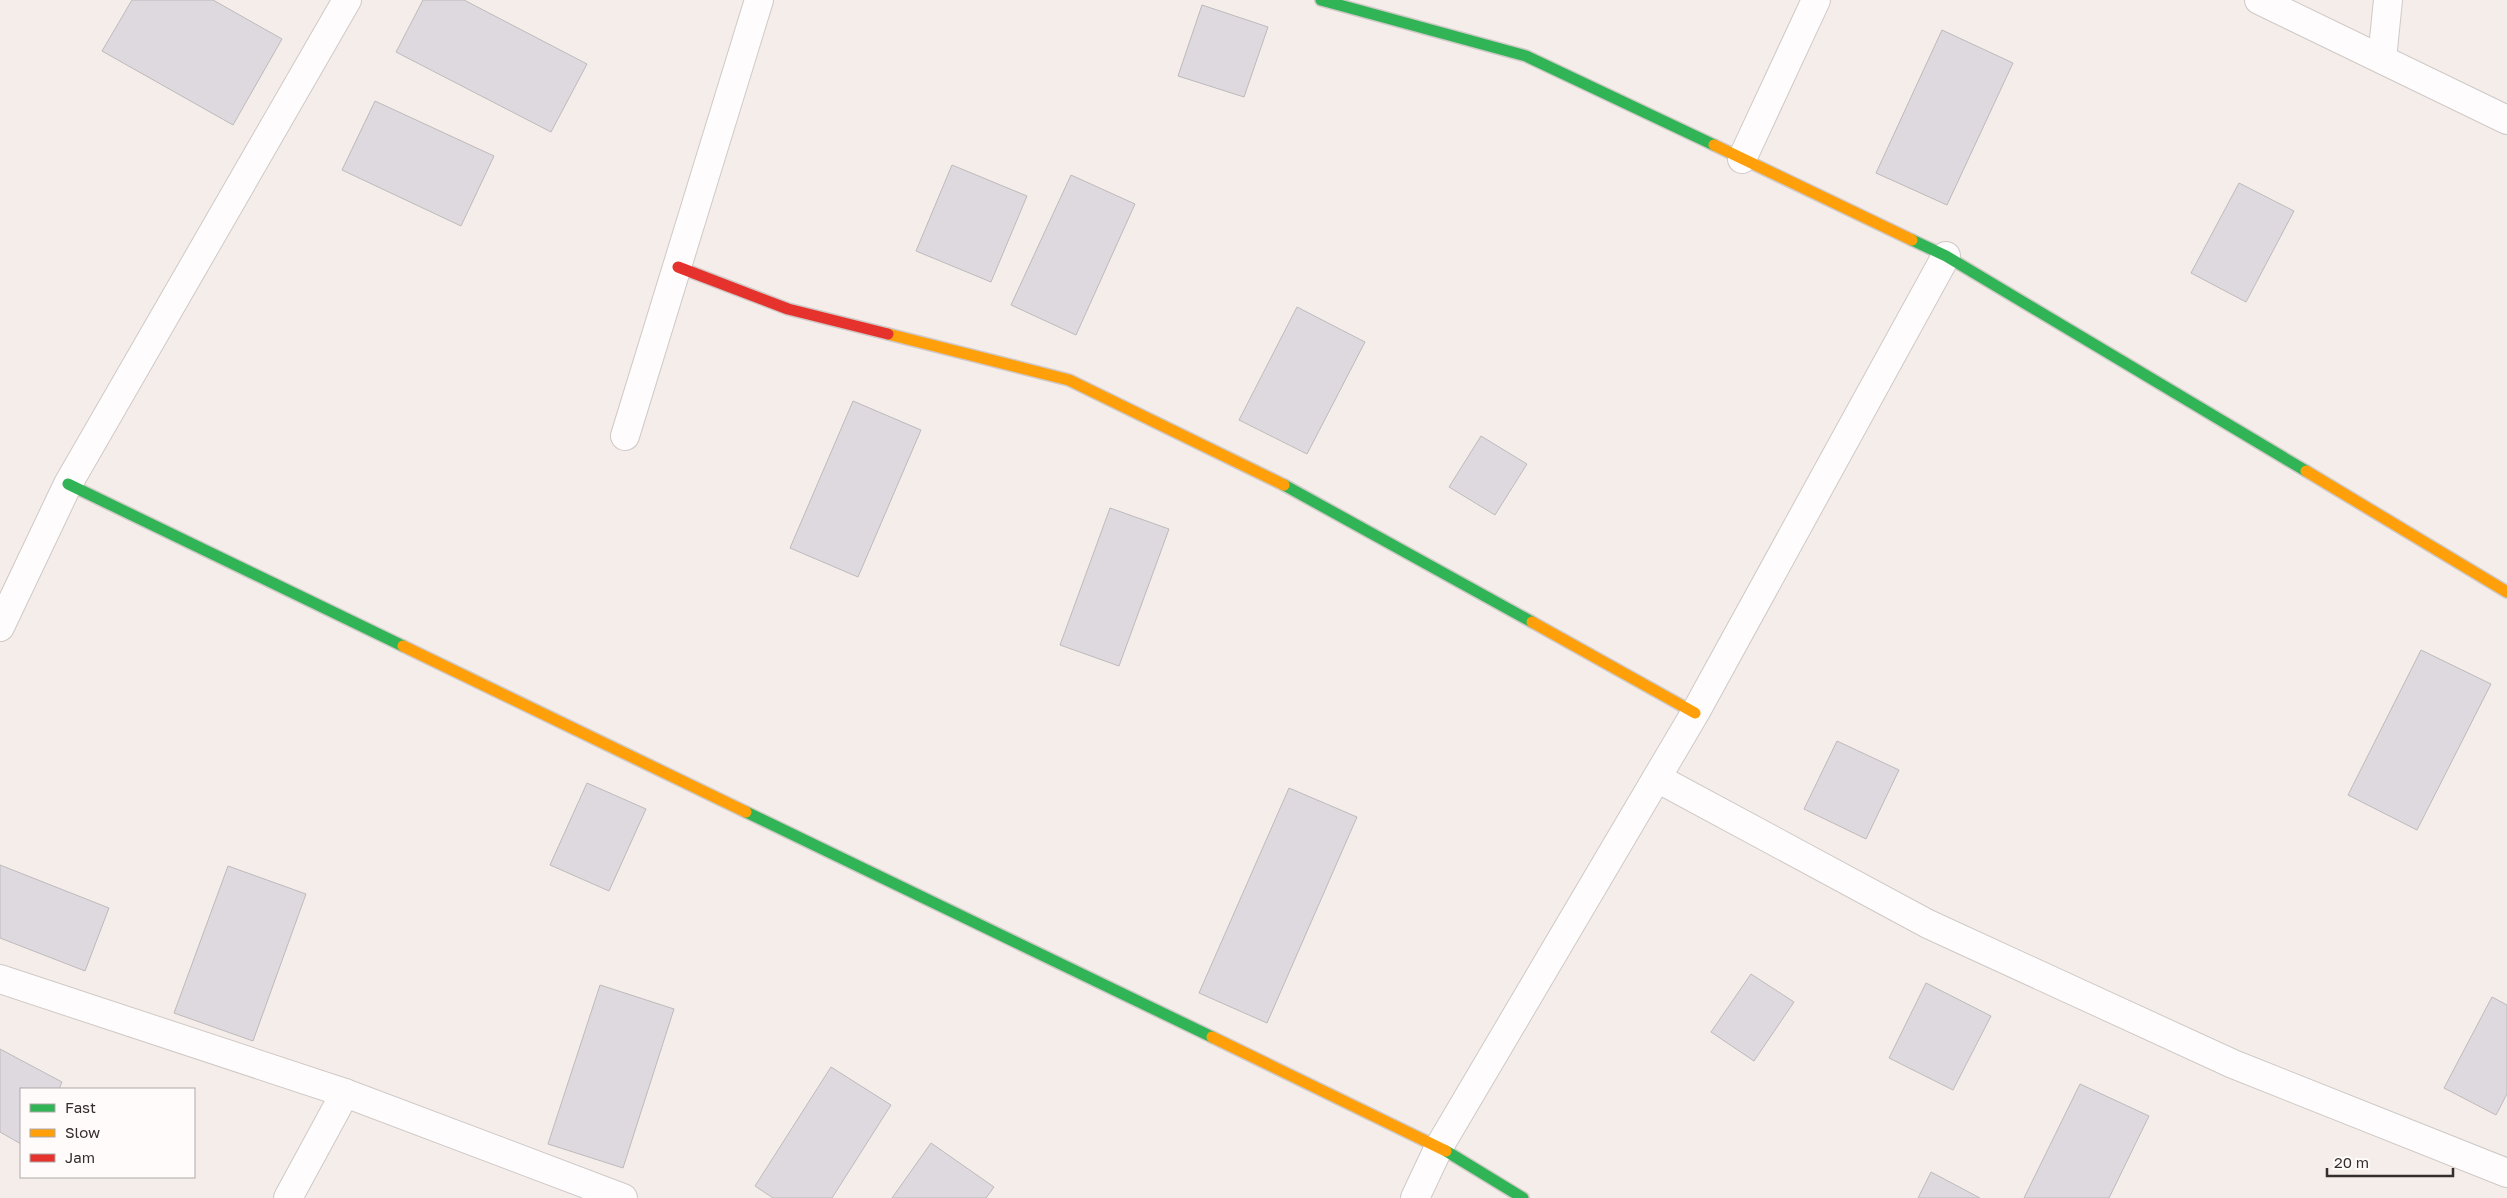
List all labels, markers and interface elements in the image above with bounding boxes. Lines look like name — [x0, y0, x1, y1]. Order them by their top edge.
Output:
legend — [20, 1088, 195, 1178]
text: Fast — [65, 1098, 96, 1116]
text: Slow — [65, 1123, 100, 1141]
scale bar — [2327, 1146, 2453, 1178]
text: Jam — [65, 1148, 95, 1166]
text: 20 m — [2334, 1153, 2369, 1171]

